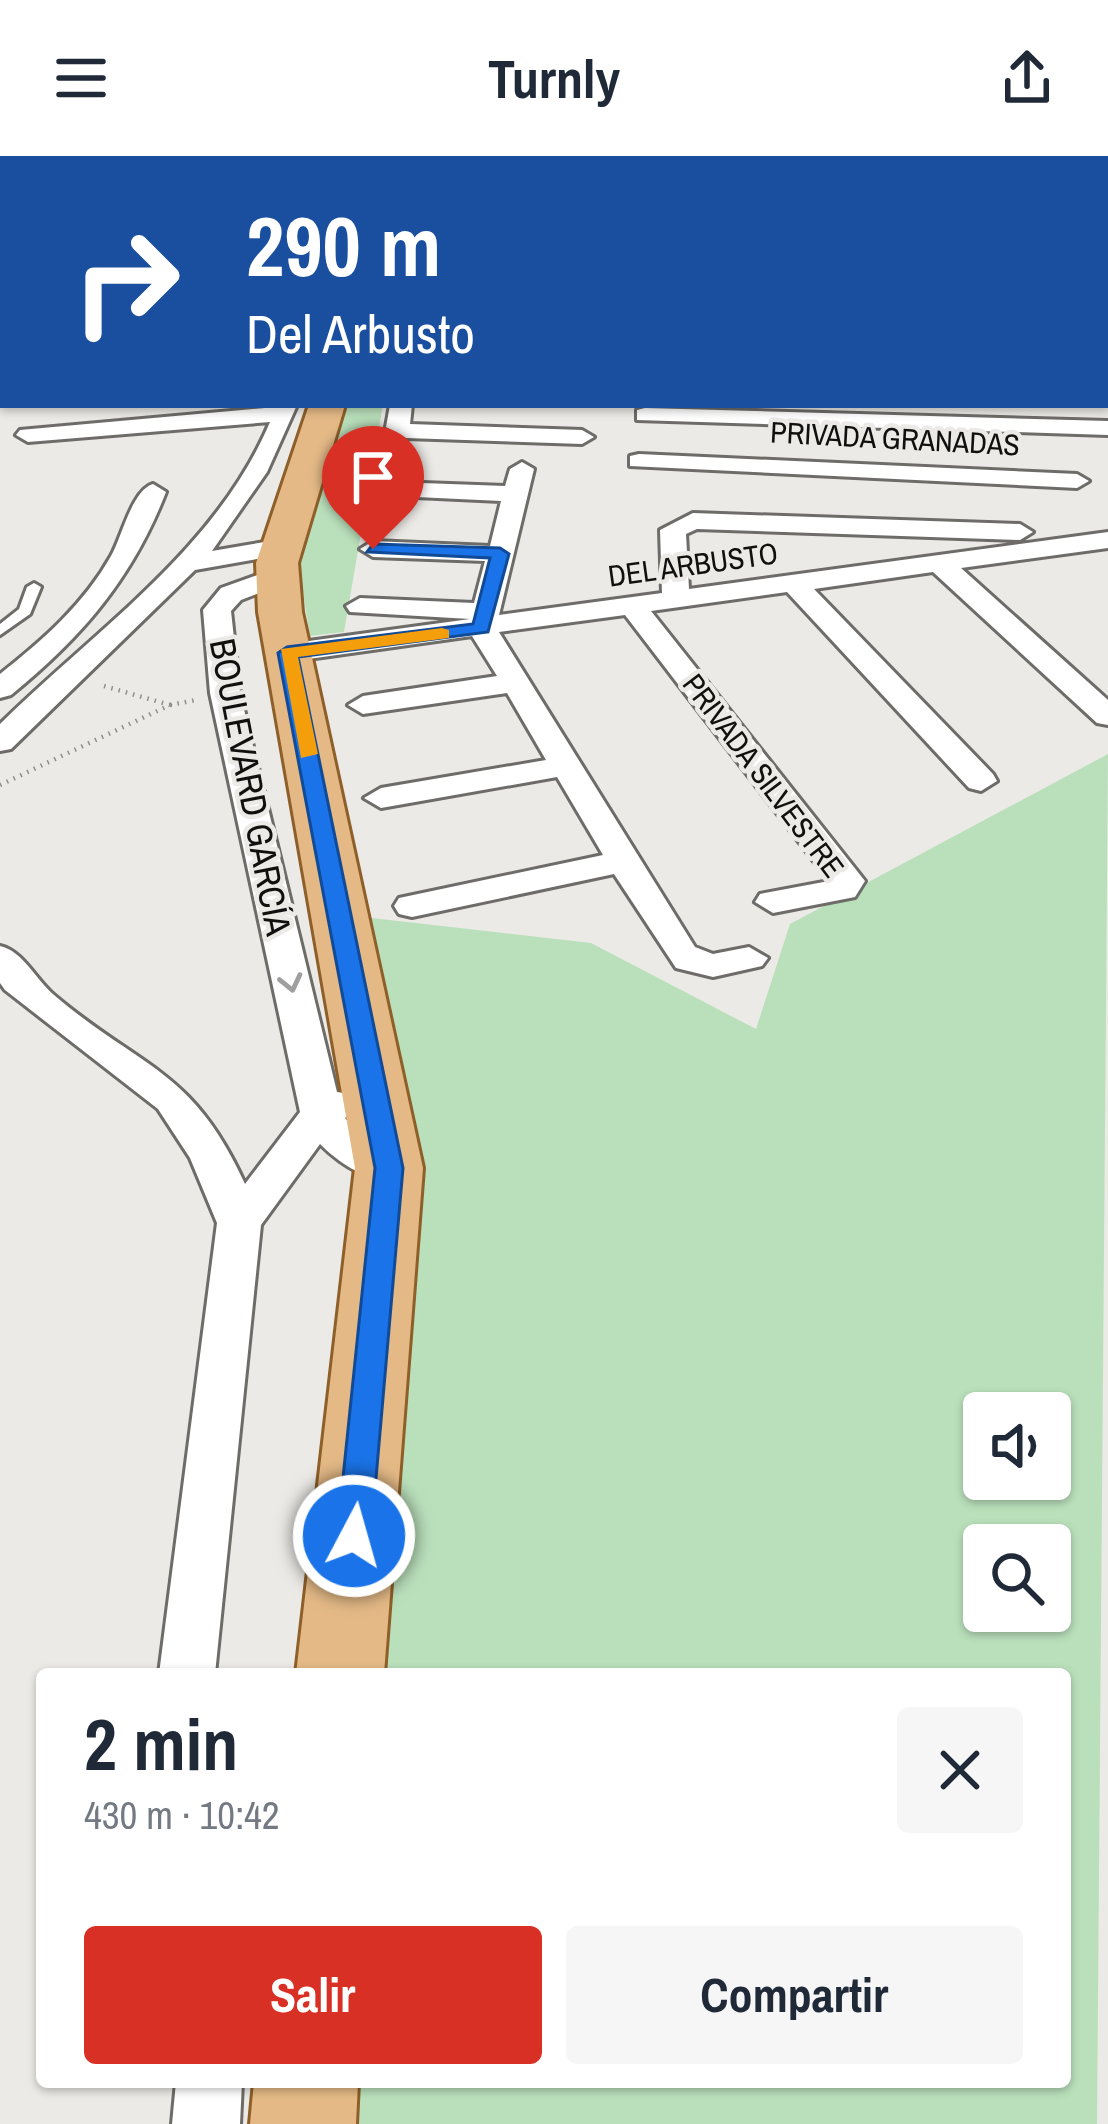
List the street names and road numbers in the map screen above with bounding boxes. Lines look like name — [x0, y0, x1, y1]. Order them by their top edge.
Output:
street label: PRIVADA GRANADAS — [769, 411, 1021, 465]
street label: DEL ARBUSTO — [605, 532, 780, 596]
street label: BOULEVARD GARCÍA — [199, 635, 303, 940]
street label: PRIVADA SILVESTRE — [674, 665, 854, 885]

